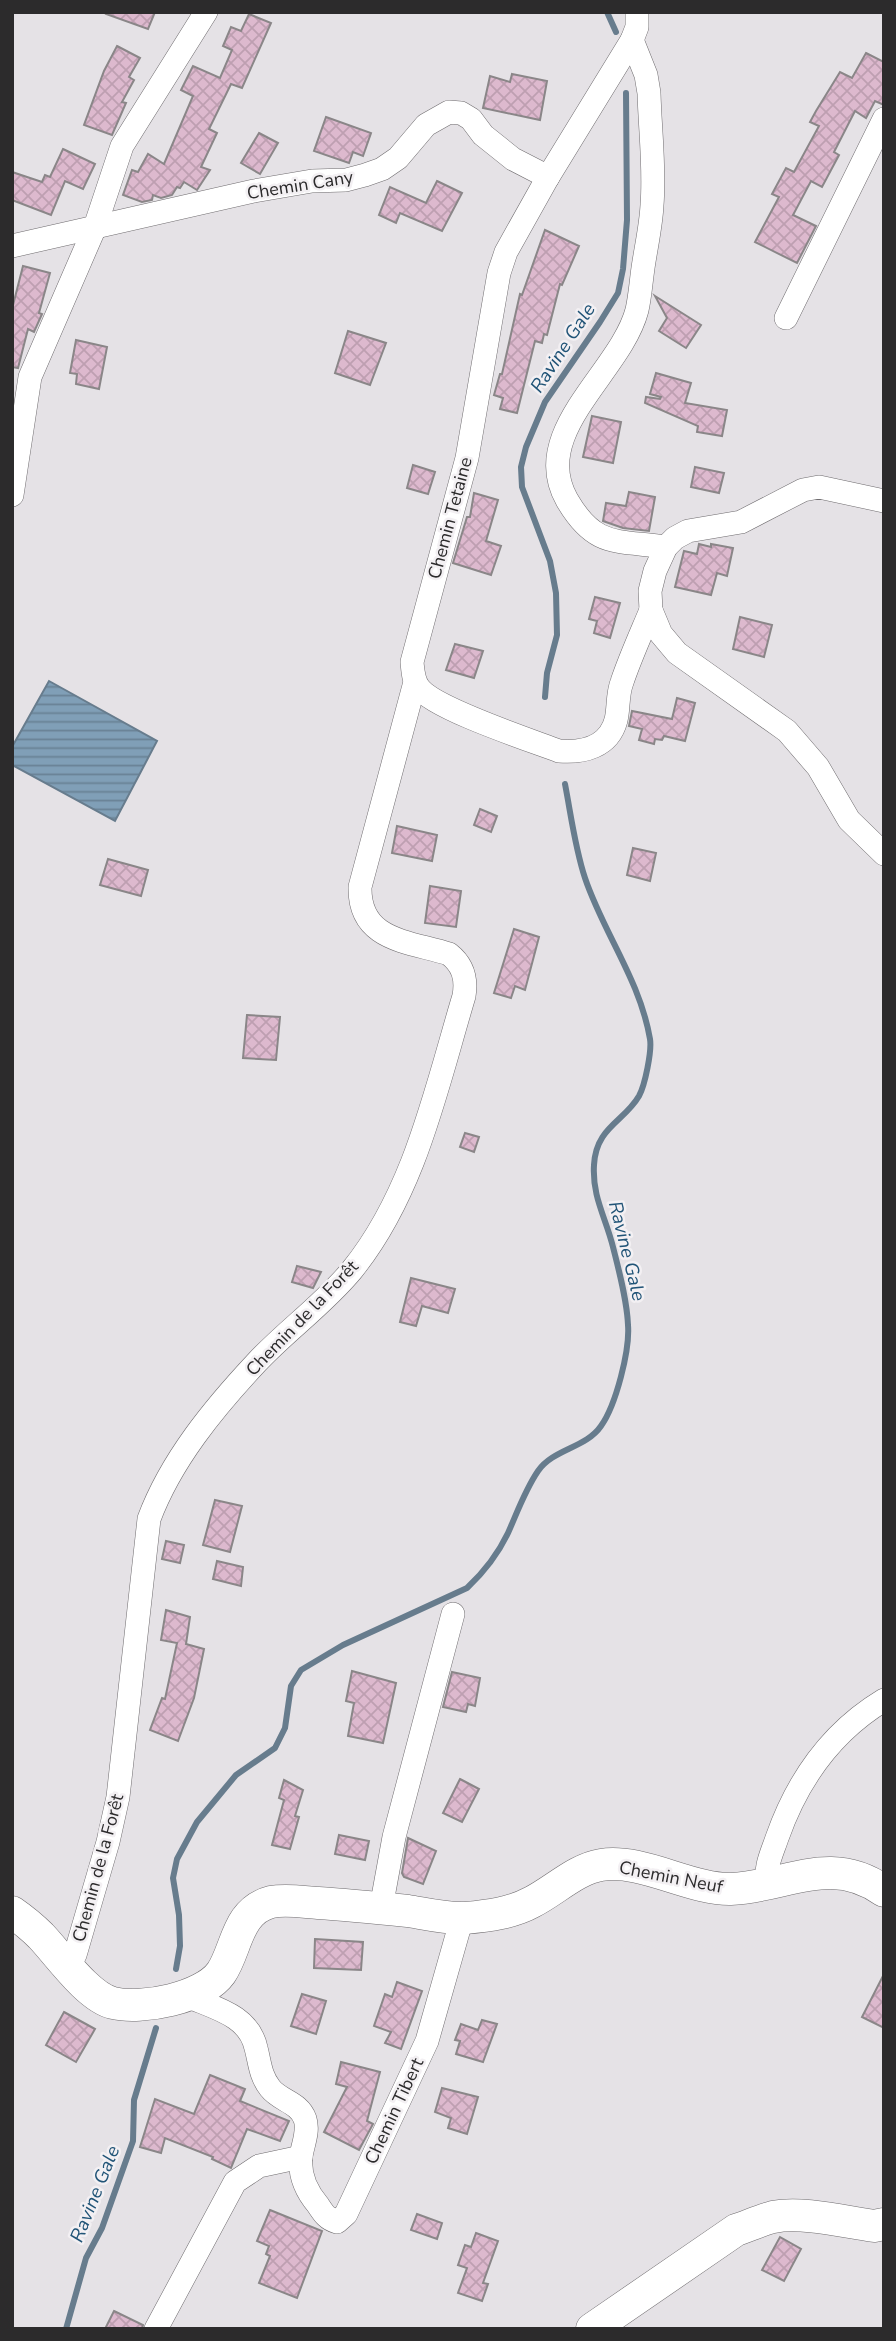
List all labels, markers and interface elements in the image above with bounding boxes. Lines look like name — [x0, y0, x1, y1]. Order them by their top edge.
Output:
street label: Chemin Cany — [245, 165, 356, 205]
water label: Ravine Gale — [524, 298, 602, 398]
street label: Chemin Tetaine — [422, 454, 478, 582]
water label: Ravine Gale — [602, 1198, 652, 1304]
street label: Chemin de la Forêt — [240, 1254, 364, 1381]
street label: Chemin de la Forêt — [67, 1791, 129, 1945]
street label: Chemin Neuf — [617, 1855, 726, 1899]
street label: Chemin Tibert — [359, 2053, 429, 2168]
water label: Ravine Gale — [64, 2142, 126, 2246]

